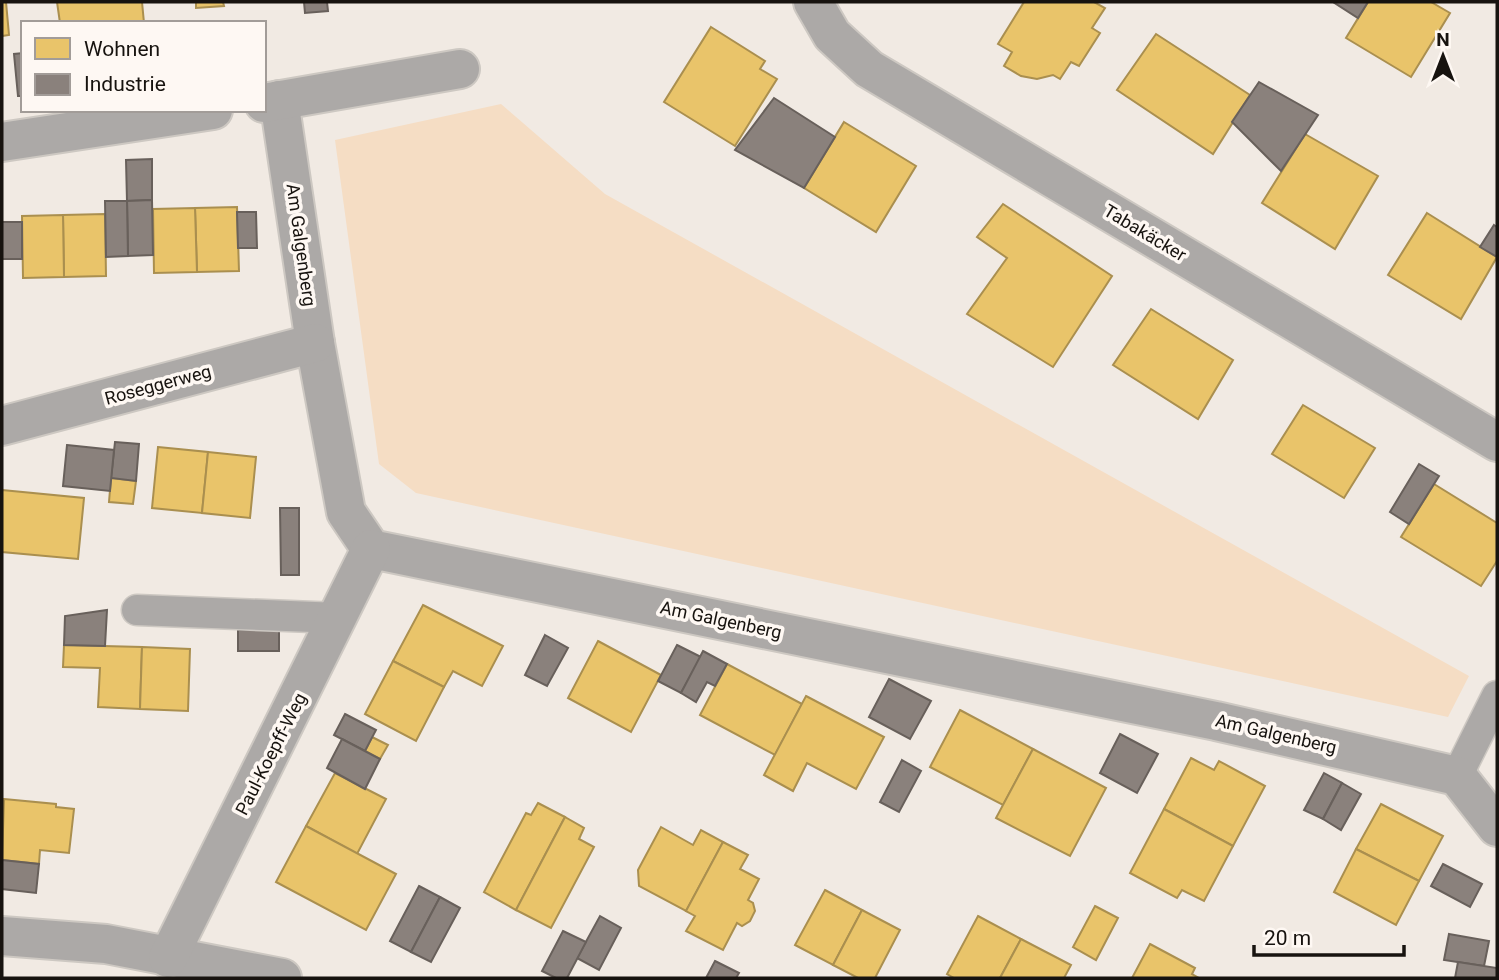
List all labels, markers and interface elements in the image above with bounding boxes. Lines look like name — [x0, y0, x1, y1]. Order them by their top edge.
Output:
legend — [21, 21, 266, 112]
north arrow — [1408, 21, 1478, 91]
text: N — [1436, 28, 1450, 51]
text: Wohnen — [84, 37, 160, 61]
text: Industrie — [84, 72, 166, 96]
street label: Am Galgenberg — [282, 182, 321, 308]
street label: Tabakäcker — [1100, 200, 1190, 265]
street label: Roseggerweg — [102, 360, 213, 409]
street label: Am Galgenberg — [658, 596, 784, 643]
street label: Paul-Koepff-Weg — [231, 689, 310, 818]
street label: Am Galgenberg — [1213, 709, 1339, 758]
scale bar — [1254, 914, 1404, 958]
text: 20 m — [1264, 926, 1311, 950]

